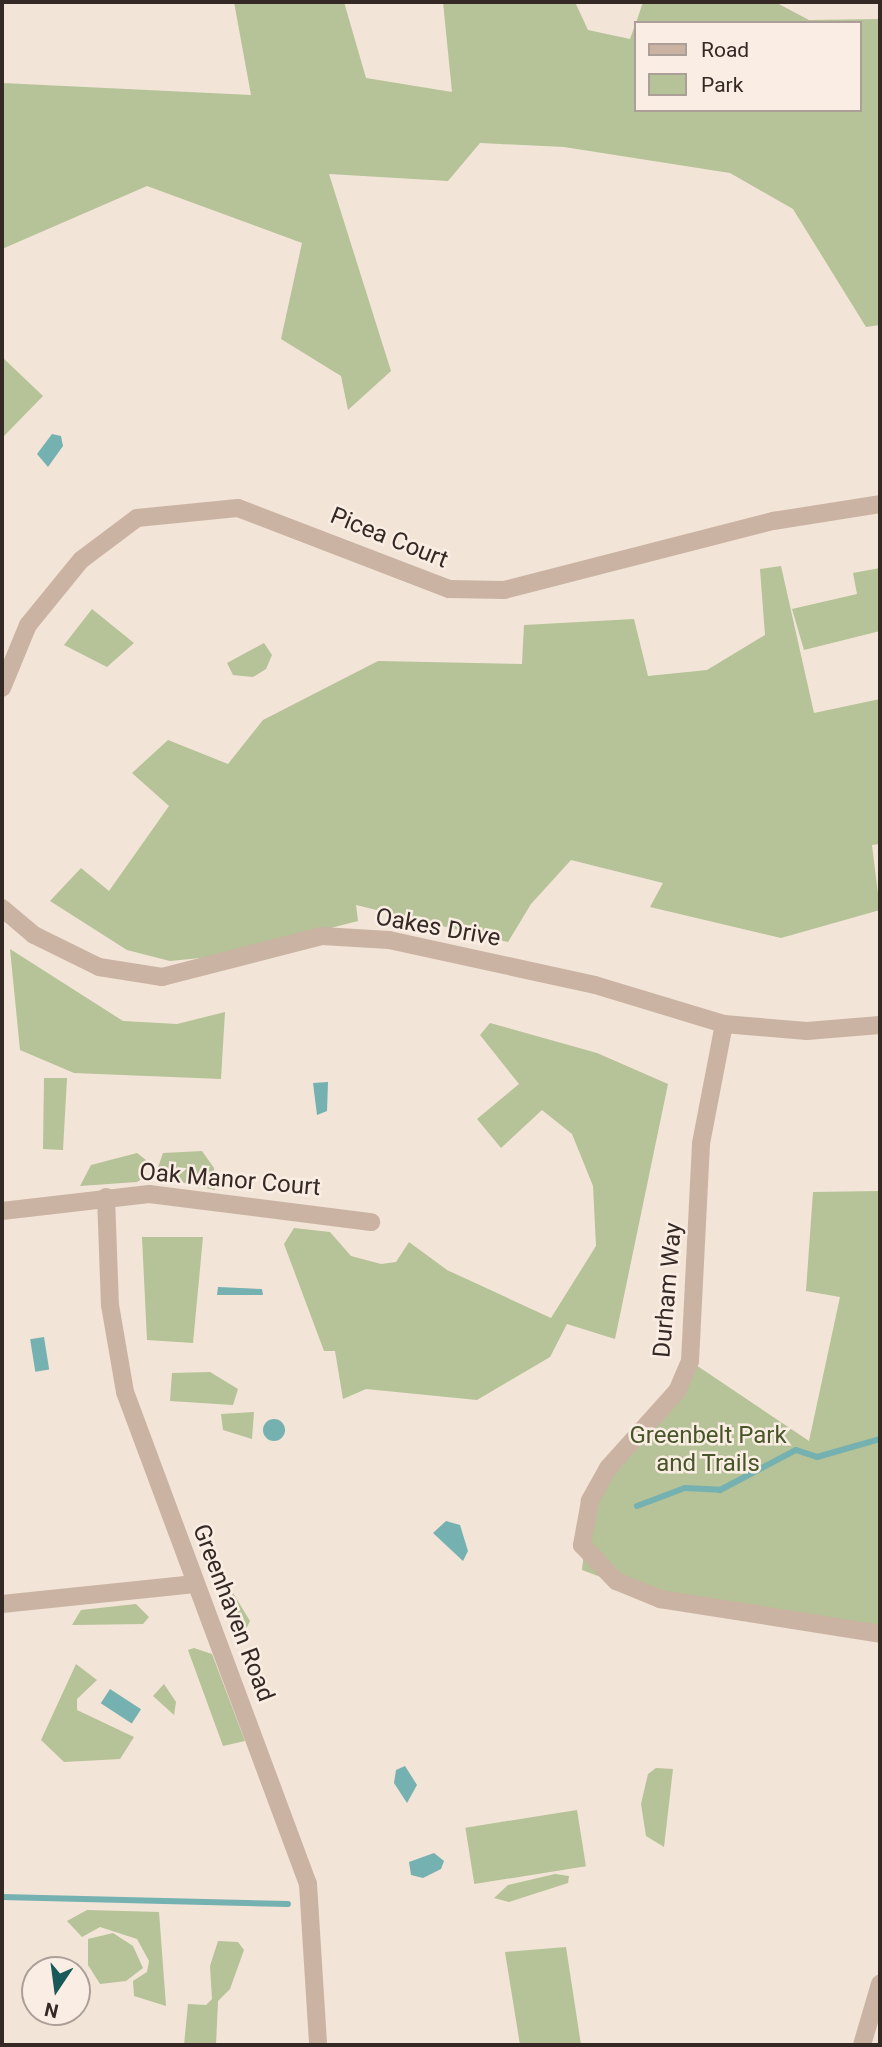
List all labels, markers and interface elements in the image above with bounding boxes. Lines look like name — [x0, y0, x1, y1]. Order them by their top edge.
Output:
legend — [634, 21, 861, 112]
text: Road — [701, 38, 749, 62]
text: Park — [701, 73, 743, 97]
street label: Picea Court — [326, 501, 452, 575]
street label: Oakes Drive — [373, 903, 503, 953]
street label: Oak Manor Court — [138, 1158, 322, 1202]
street label: Durham Way — [648, 1221, 688, 1359]
park label: Greenbelt Park and Trails — [629, 1422, 787, 1478]
street label: Greenhaven Road — [186, 1520, 280, 1706]
north arrow — [21, 1956, 91, 2026]
text: N — [42, 1997, 61, 2023]

